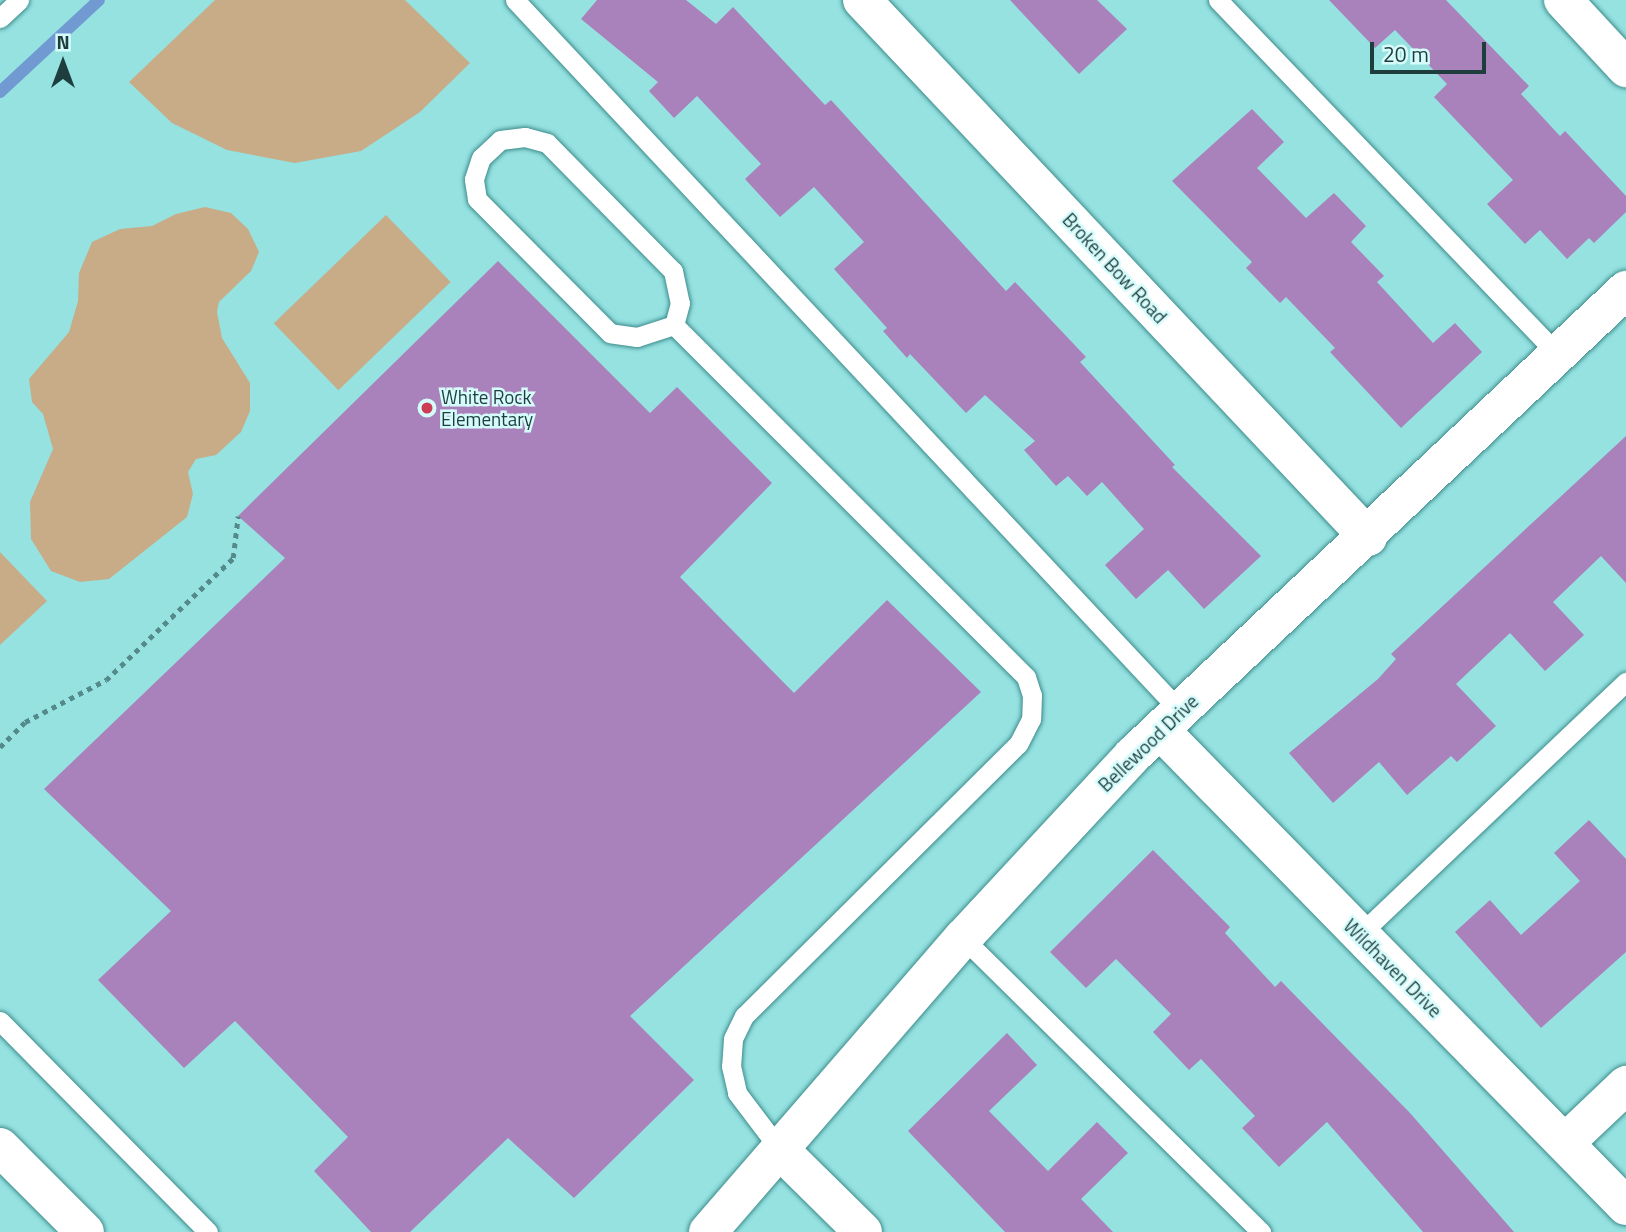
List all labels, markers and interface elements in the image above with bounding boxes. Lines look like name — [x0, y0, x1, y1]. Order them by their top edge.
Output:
text: N — [56, 27, 70, 56]
north arrow — [28, 28, 98, 98]
scale bar — [1374, 28, 1490, 72]
text: 20 m — [1383, 38, 1429, 70]
street label: Broken Bow Road — [1058, 208, 1172, 328]
place label: White Rock Elementary — [441, 386, 533, 430]
marker: White Rock Elementary — [419, 400, 435, 416]
street label: Bellewood Drive — [1093, 690, 1203, 796]
street label: Wildhaven Drive — [1339, 914, 1447, 1022]

